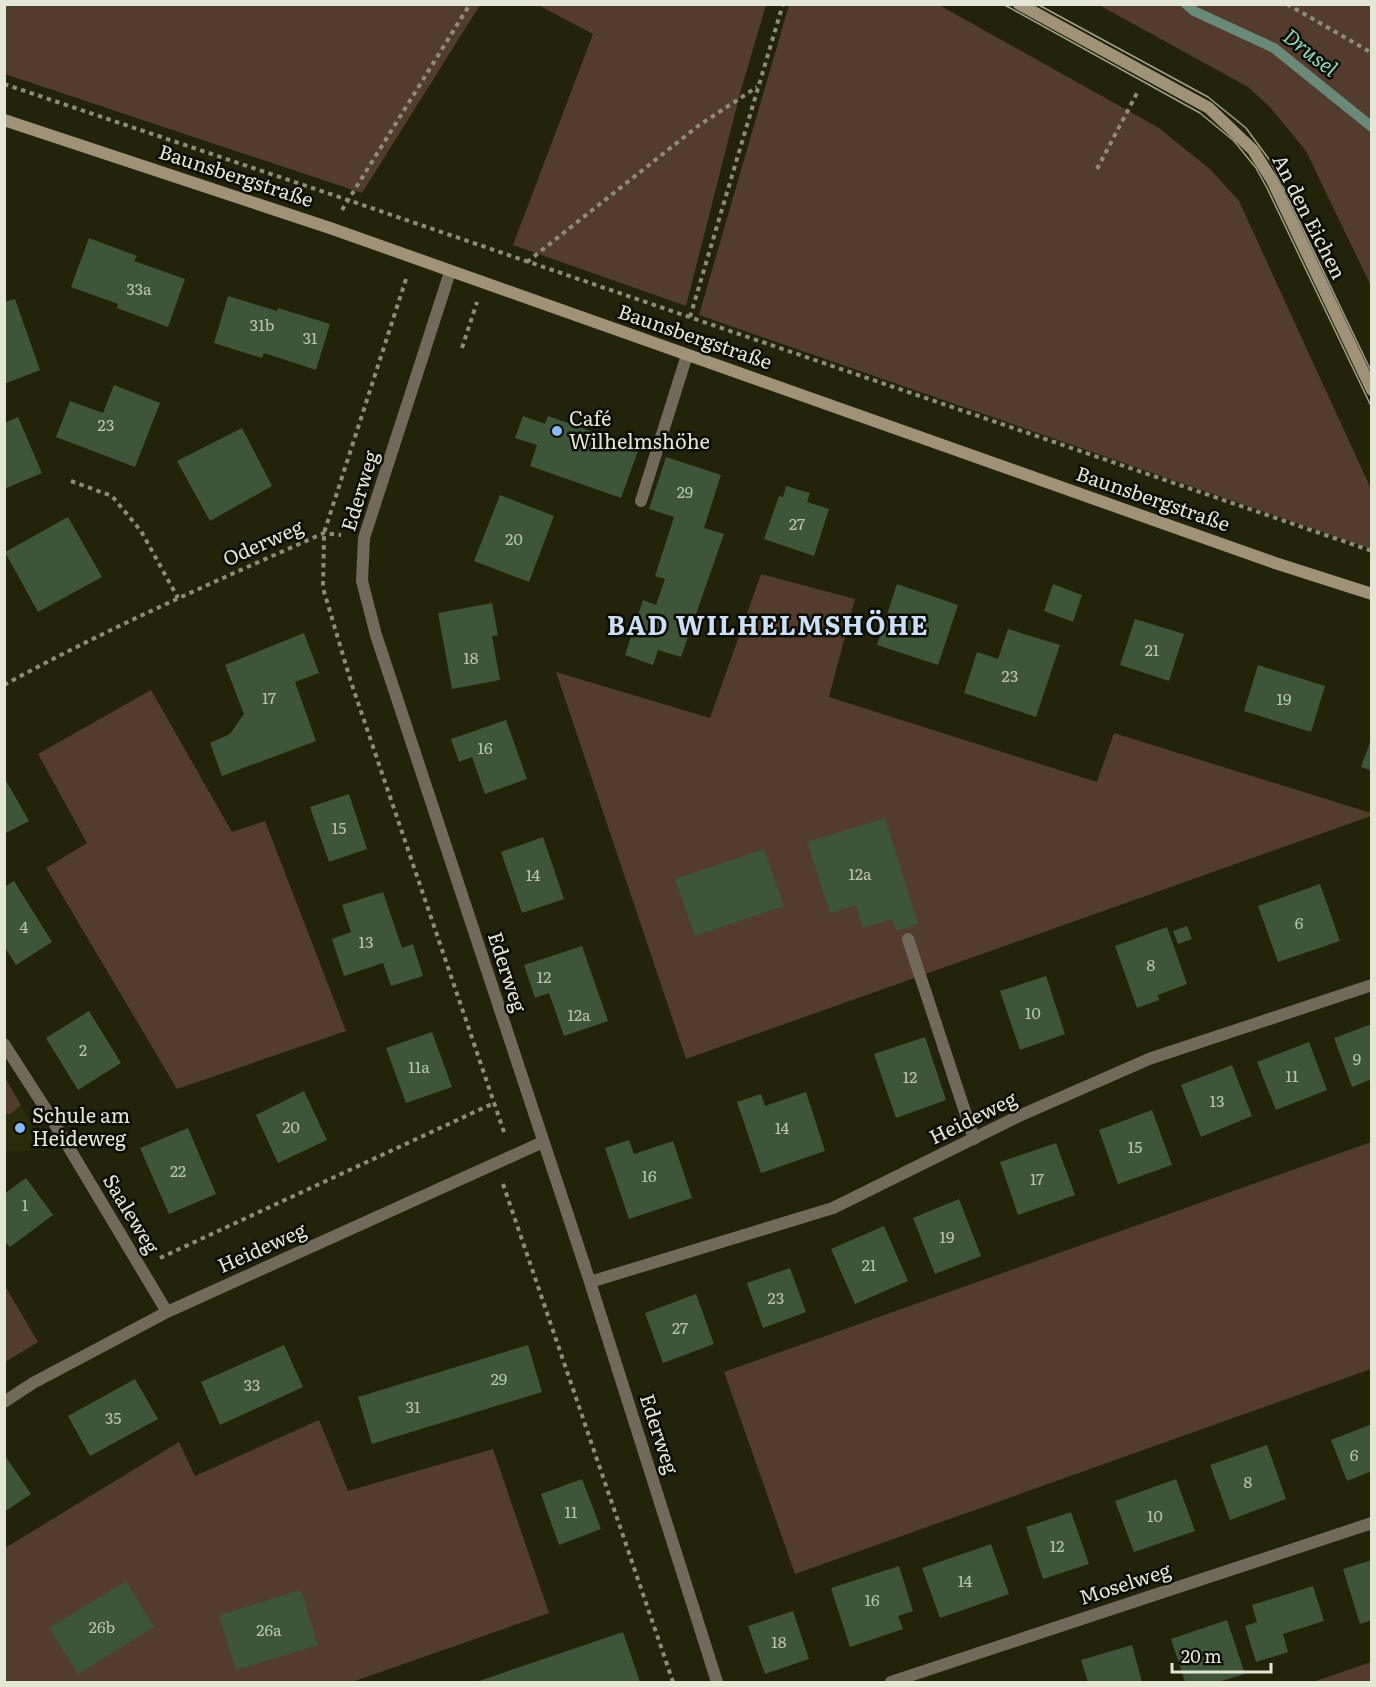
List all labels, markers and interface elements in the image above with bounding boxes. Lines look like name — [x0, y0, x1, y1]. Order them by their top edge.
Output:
water label: Drusel — [1277, 20, 1346, 82]
street label: Baunsbergstraße — [155, 135, 318, 213]
street label: An den Eichen — [1266, 148, 1355, 284]
house number: 33a — [126, 276, 152, 300]
street label: Baunsbergstraße — [615, 295, 777, 376]
house number: 31b — [250, 312, 274, 336]
house number: 31 — [302, 325, 318, 349]
place label: Café Wilhelmshöhe — [569, 402, 710, 455]
house number: 23 — [98, 412, 114, 436]
marker: Café Wilhelmshöhe — [550, 424, 564, 438]
street label: Ederweg — [332, 446, 385, 534]
street label: Baunsbergstraße — [1073, 457, 1235, 538]
house number: 29 — [677, 479, 693, 503]
street label: Oderweg — [217, 510, 308, 572]
house number: 27 — [789, 511, 805, 535]
house number: 20 — [505, 526, 523, 550]
district label: BAD WILHELMSHÖHE — [607, 604, 929, 643]
house number: 21 — [1145, 637, 1160, 661]
house number: 18 — [463, 645, 479, 669]
house number: 23 — [1002, 663, 1018, 687]
house number: 17 — [262, 685, 276, 709]
house number: 19 — [1277, 686, 1291, 710]
house number: 16 — [477, 735, 493, 759]
house number: 15 — [332, 815, 346, 839]
house number: 12a — [848, 861, 872, 885]
house number: 14 — [526, 862, 541, 886]
house number: 6 — [1295, 910, 1304, 934]
house number: 4 — [20, 914, 29, 938]
street label: Ederweg — [482, 927, 536, 1016]
house number: 13 — [358, 929, 374, 953]
house number: 8 — [1147, 952, 1156, 976]
house number: 12 — [537, 964, 551, 988]
house number: 10 — [1025, 1000, 1041, 1024]
house number: 12a — [567, 1002, 591, 1026]
house number: 2 — [79, 1037, 87, 1061]
house number: 9 — [1353, 1046, 1361, 1070]
house number: 11a — [408, 1054, 430, 1078]
house number: 11 — [1285, 1063, 1299, 1087]
house number: 12 — [903, 1064, 917, 1088]
street label: Heideweg — [923, 1082, 1022, 1150]
house number: 13 — [1209, 1088, 1225, 1112]
place label: Schule am Heideweg — [32, 1099, 130, 1152]
house number: 20 — [282, 1114, 300, 1138]
house number: 14 — [775, 1115, 790, 1139]
marker: Schule am Heideweg — [13, 1121, 27, 1135]
house number: 15 — [1128, 1134, 1142, 1158]
house number: 22 — [170, 1158, 186, 1182]
house number: 16 — [641, 1163, 657, 1187]
house number: 17 — [1030, 1166, 1044, 1190]
street label: Saaleweg — [97, 1167, 169, 1259]
house number: 1 — [22, 1192, 29, 1216]
street label: Heideweg — [212, 1213, 311, 1279]
house number: 19 — [940, 1224, 954, 1248]
house number: 21 — [862, 1252, 877, 1276]
house number: 23 — [768, 1285, 784, 1309]
house number: 27 — [672, 1315, 688, 1339]
house number: 29 — [491, 1366, 507, 1390]
house number: 33 — [244, 1372, 260, 1396]
street label: Ederweg — [634, 1389, 688, 1478]
house number: 31 — [405, 1394, 421, 1418]
house number: 35 — [105, 1405, 121, 1429]
house number: 6 — [1350, 1442, 1359, 1466]
house number: 8 — [1244, 1469, 1253, 1493]
house number: 11 — [564, 1499, 578, 1523]
house number: 10 — [1147, 1503, 1163, 1527]
house number: 12 — [1050, 1533, 1064, 1557]
street label: Moselweg — [1075, 1553, 1175, 1611]
house number: 14 — [958, 1568, 973, 1592]
house number: 16 — [864, 1587, 880, 1611]
house number: 26b — [89, 1614, 115, 1638]
house number: 26a — [256, 1617, 282, 1641]
house number: 18 — [771, 1629, 787, 1653]
scale bar — [1172, 1636, 1271, 1674]
text: 20 m — [1181, 1642, 1222, 1669]

